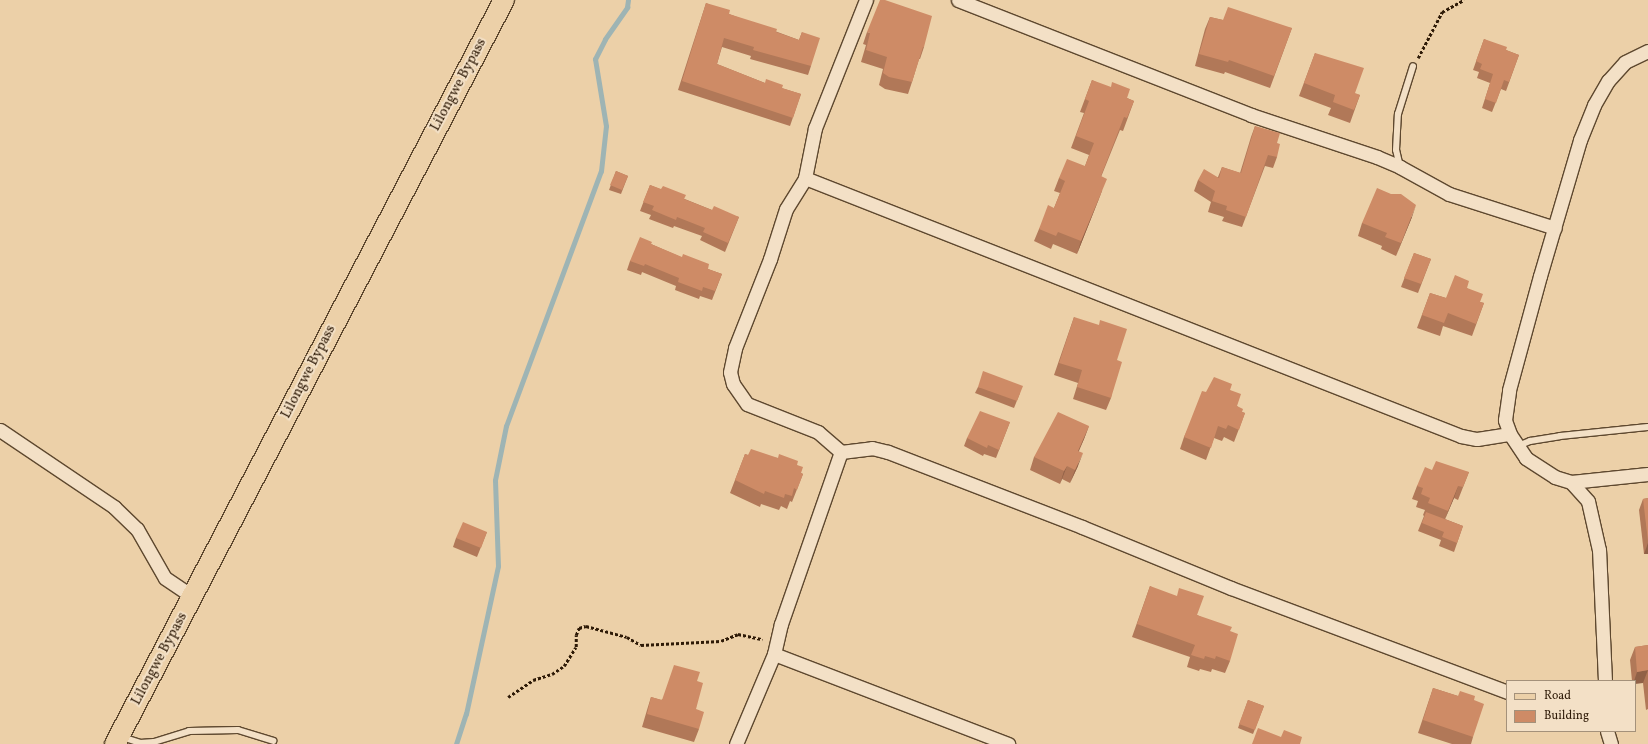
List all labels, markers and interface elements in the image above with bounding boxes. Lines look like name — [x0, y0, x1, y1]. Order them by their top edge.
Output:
street label: Lilongwe Bypass — [427, 36, 491, 134]
street label: Lilongwe Bypass — [278, 322, 340, 422]
street label: Lilongwe Bypass — [128, 610, 192, 708]
legend — [1506, 680, 1636, 732]
text: Road — [1544, 688, 1571, 704]
text: Building — [1544, 708, 1589, 724]

